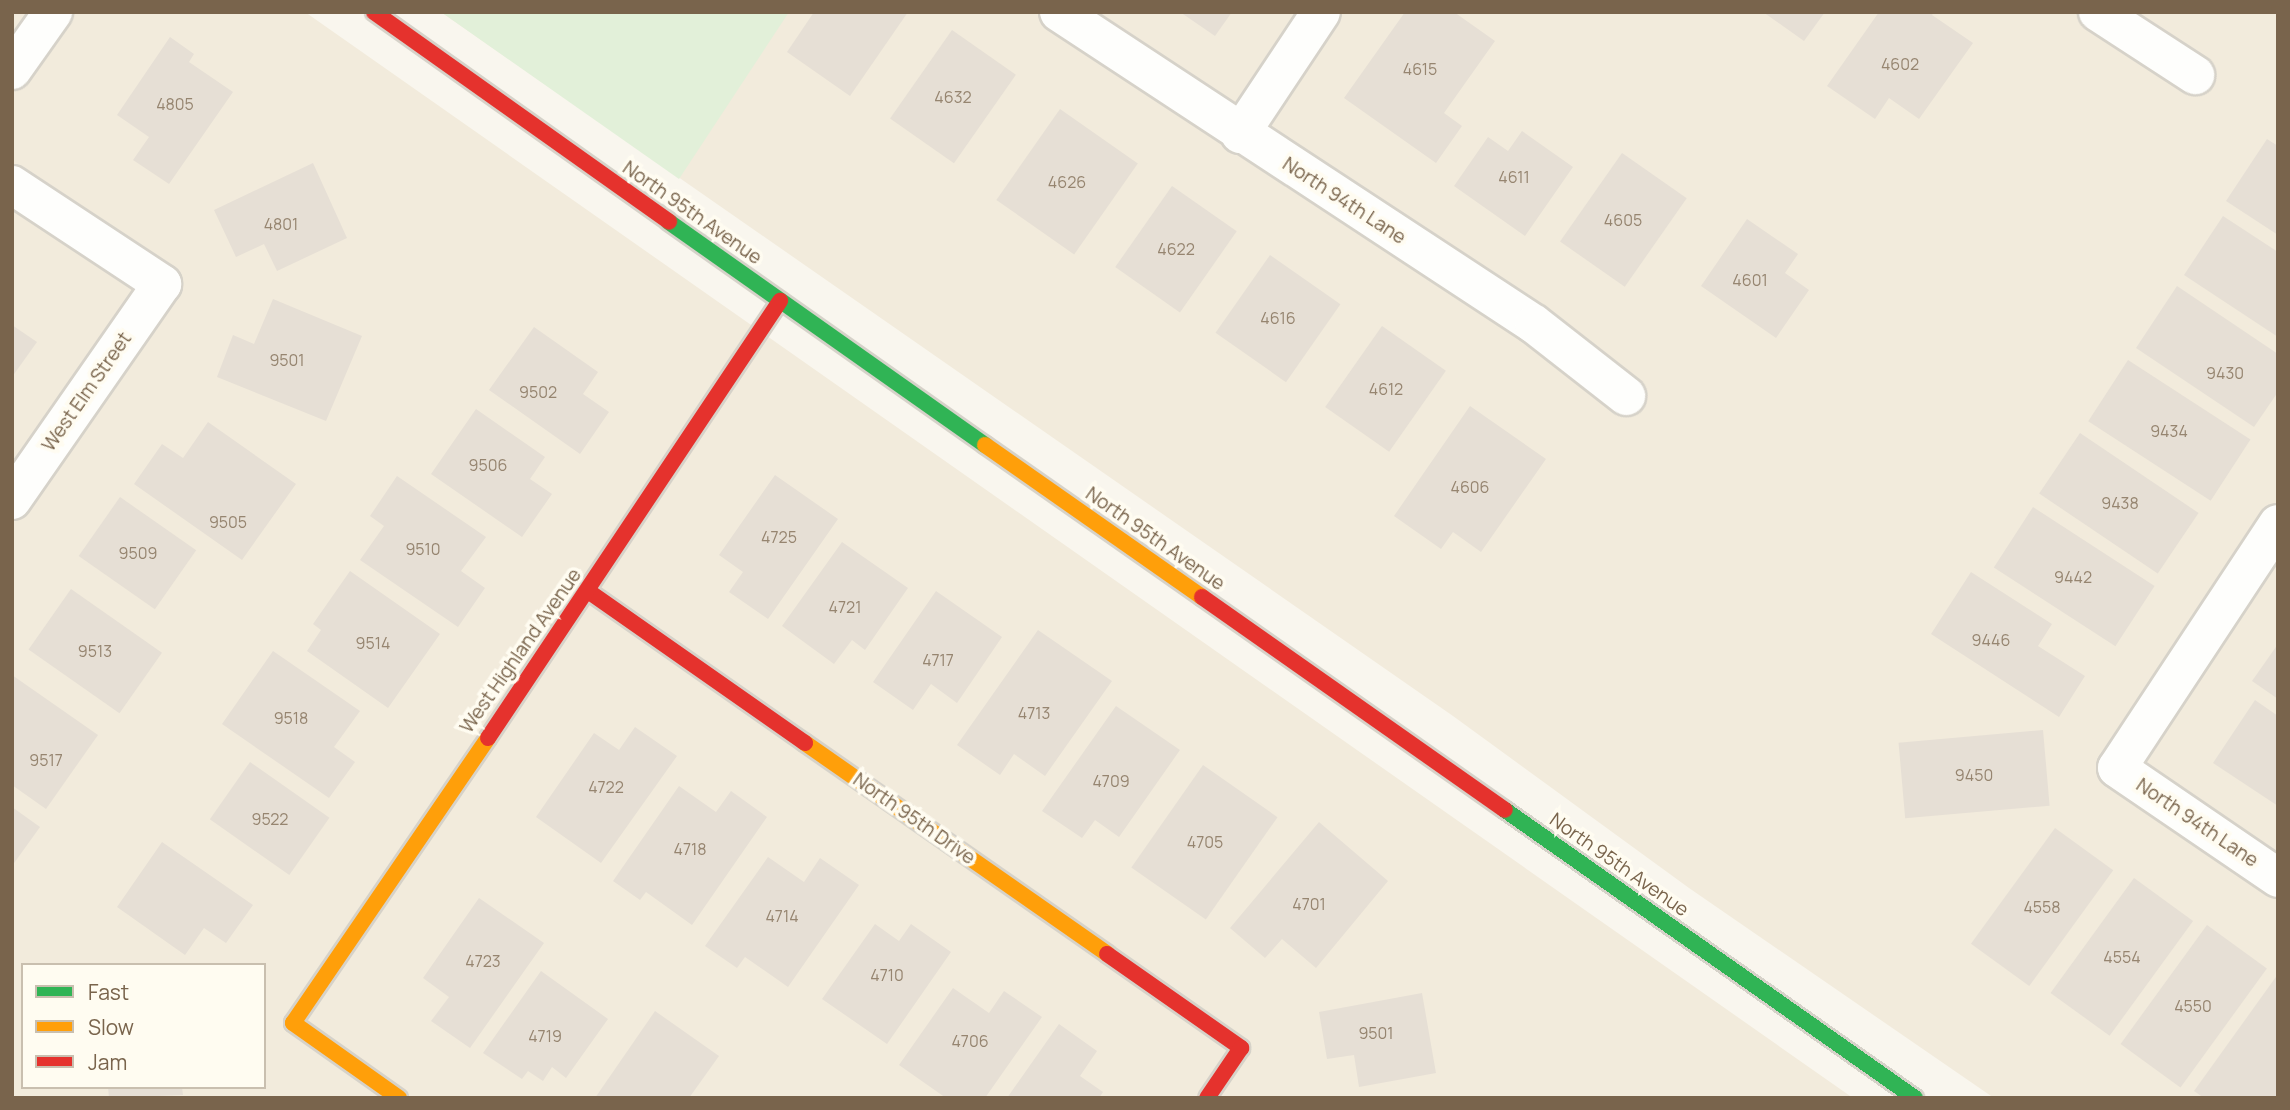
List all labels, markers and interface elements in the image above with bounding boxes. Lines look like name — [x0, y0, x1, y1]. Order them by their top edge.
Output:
house number: 4602 — [1881, 54, 1919, 74]
house number: 4615 — [1403, 59, 1437, 79]
house number: 4632 — [934, 87, 972, 107]
house number: 4805 — [156, 94, 194, 114]
street label: North 94th Lane — [1278, 153, 1410, 249]
street label: North 95th Avenue — [618, 157, 766, 269]
house number: 4611 — [1498, 167, 1530, 187]
house number: 4626 — [1048, 172, 1086, 192]
house number: 4605 — [1604, 210, 1642, 230]
house number: 4801 — [264, 214, 298, 234]
house number: 4622 — [1157, 239, 1195, 259]
house number: 4601 — [1732, 270, 1768, 290]
house number: 4616 — [1260, 308, 1296, 328]
street label: West Elm Street — [37, 328, 137, 456]
house number: 9501 — [269, 350, 305, 370]
house number: 9430 — [2206, 363, 2244, 383]
house number: 4612 — [1369, 379, 1403, 399]
house number: 9502 — [519, 382, 557, 402]
house number: 9434 — [2150, 421, 2188, 441]
house number: 9506 — [469, 455, 507, 475]
house number: 4606 — [1450, 477, 1490, 497]
street label: North 95th Avenue — [1081, 483, 1229, 595]
house number: 9438 — [2101, 493, 2139, 513]
house number: 9505 — [209, 512, 247, 532]
house number: 4725 — [761, 527, 797, 547]
house number: 9510 — [405, 539, 441, 559]
house number: 9509 — [119, 543, 157, 563]
street label: West Highland Avenue — [456, 564, 586, 738]
house number: 9442 — [2054, 567, 2092, 587]
house number: 4721 — [829, 597, 861, 617]
house number: 9446 — [1972, 630, 2010, 650]
house number: 9514 — [356, 633, 390, 653]
house number: 9513 — [78, 641, 112, 661]
house number: 4717 — [922, 650, 954, 670]
house number: 4713 — [1018, 703, 1050, 723]
house number: 9518 — [274, 708, 308, 728]
house number: 9517 — [29, 750, 63, 770]
house number: 9450 — [1955, 765, 1993, 785]
street label: North 95th Drive — [849, 768, 979, 870]
house number: 4709 — [1092, 771, 1130, 791]
street label: North 94th Lane — [2132, 774, 2262, 872]
house number: 4722 — [588, 777, 624, 797]
house number: 9522 — [252, 809, 288, 829]
street label: North 95th Avenue — [1545, 809, 1693, 921]
house number: 4705 — [1187, 832, 1223, 852]
house number: 4718 — [674, 839, 706, 859]
house number: 4701 — [1292, 894, 1326, 914]
house number: 4558 — [2023, 897, 2061, 917]
house number: 4714 — [765, 906, 799, 926]
house number: 4554 — [2103, 947, 2141, 967]
house number: 4723 — [465, 951, 501, 971]
legend — [21, 963, 266, 1089]
house number: 4710 — [870, 965, 904, 985]
text: Fast — [88, 978, 129, 1006]
house number: 4550 — [2174, 996, 2212, 1016]
text: Slow — [88, 1013, 134, 1041]
house number: 9501 — [1358, 1023, 1394, 1043]
house number: 4719 — [528, 1026, 562, 1046]
house number: 4706 — [951, 1031, 989, 1051]
text: Jam — [88, 1048, 127, 1076]

